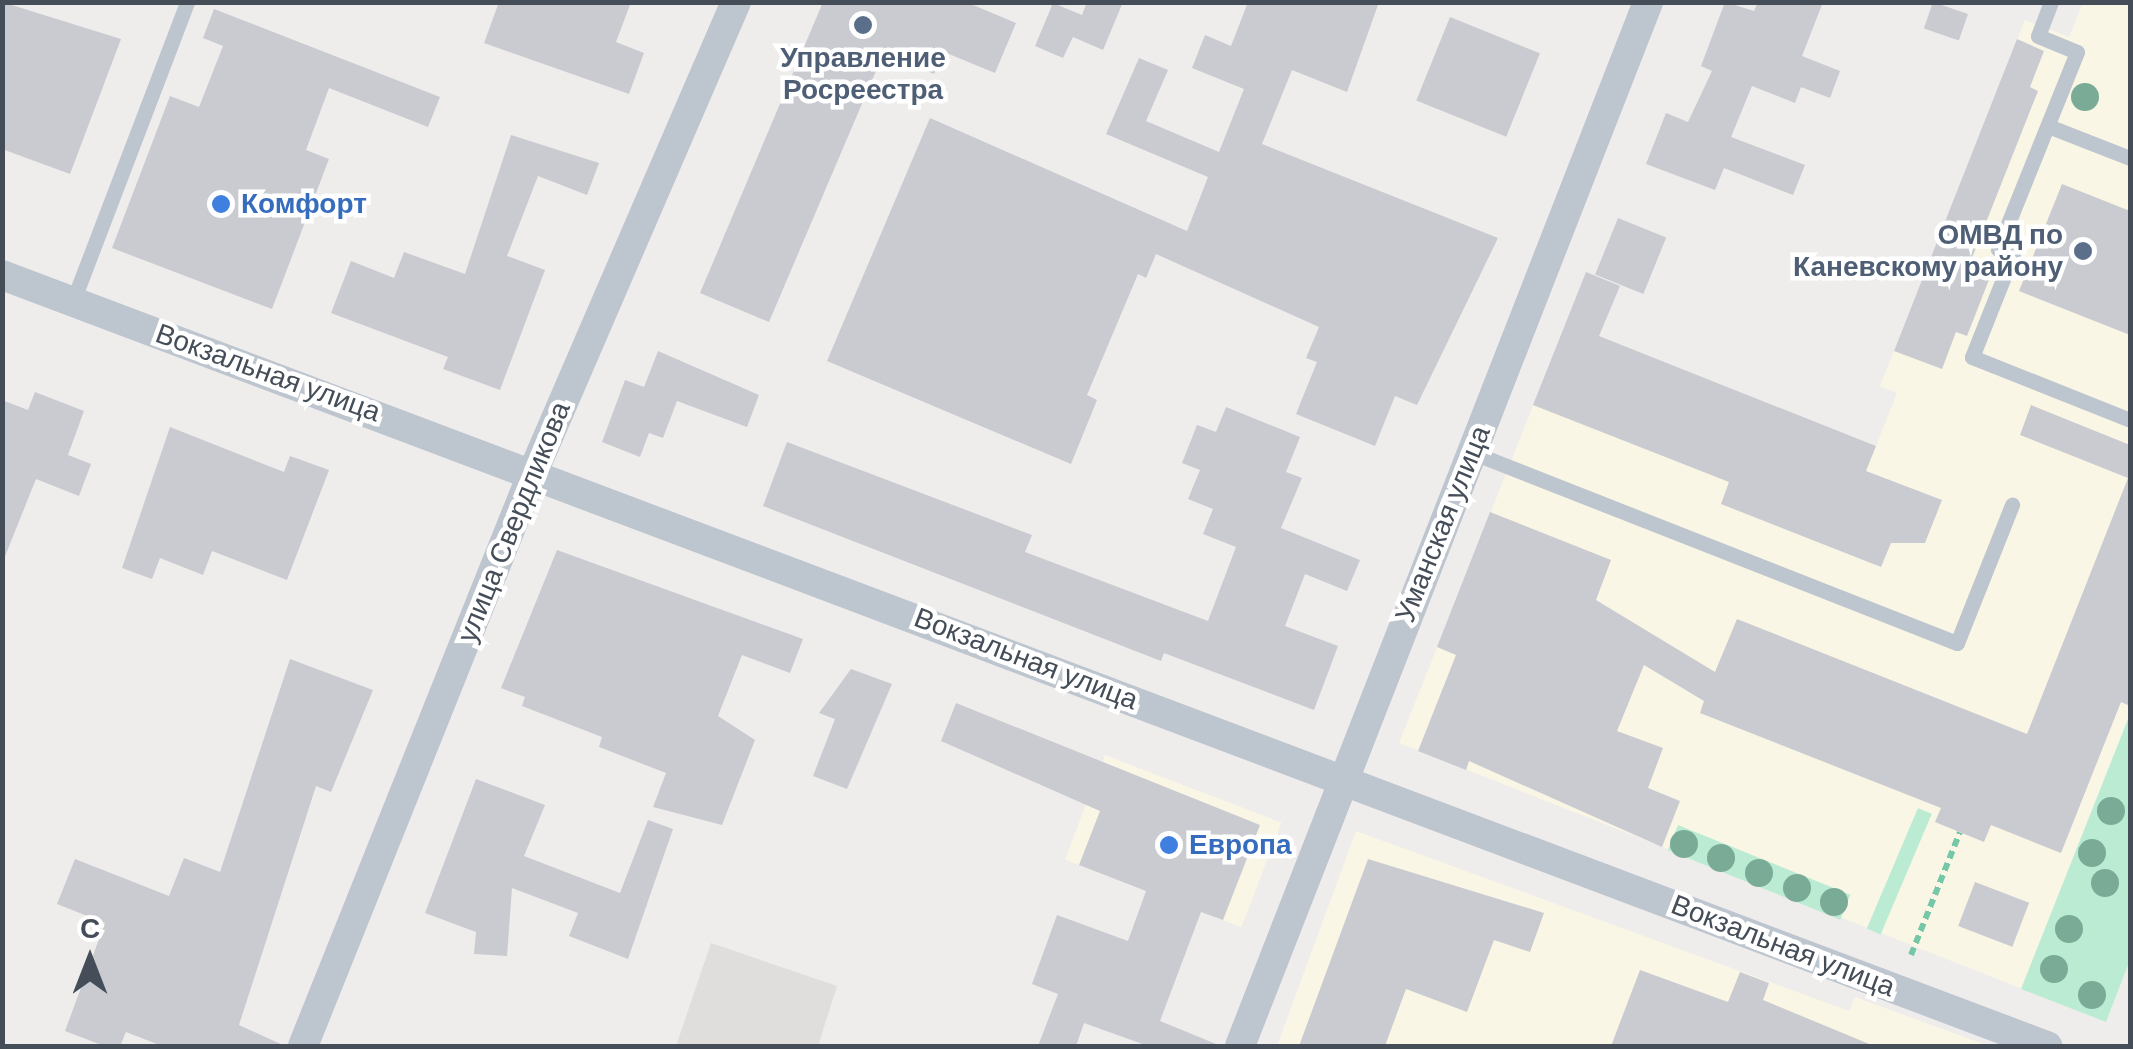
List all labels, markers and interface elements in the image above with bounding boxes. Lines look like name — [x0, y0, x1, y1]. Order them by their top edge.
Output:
marker: Управление Росреестра — [852, 14, 874, 36]
place label: Управление Росреестра — [780, 41, 946, 107]
place label: Комфорт — [241, 187, 367, 221]
marker: Комфорт — [210, 193, 232, 215]
place label: ОМВД по Каневскому району — [1793, 218, 2063, 284]
marker: ОМВД по Каневскому району — [2072, 240, 2094, 262]
street label: Вокзальная улица — [151, 317, 385, 429]
street label: улица Свердликова — [450, 397, 578, 647]
street label: Уманская улица — [1388, 421, 1498, 627]
street label: Вокзальная улица — [909, 601, 1143, 717]
place label: Европа — [1189, 828, 1292, 862]
marker: Европа — [1158, 834, 1180, 856]
street label: Вокзальная улица — [1666, 888, 1900, 1004]
north arrow — [40, 909, 140, 1009]
text: С — [80, 910, 100, 947]

